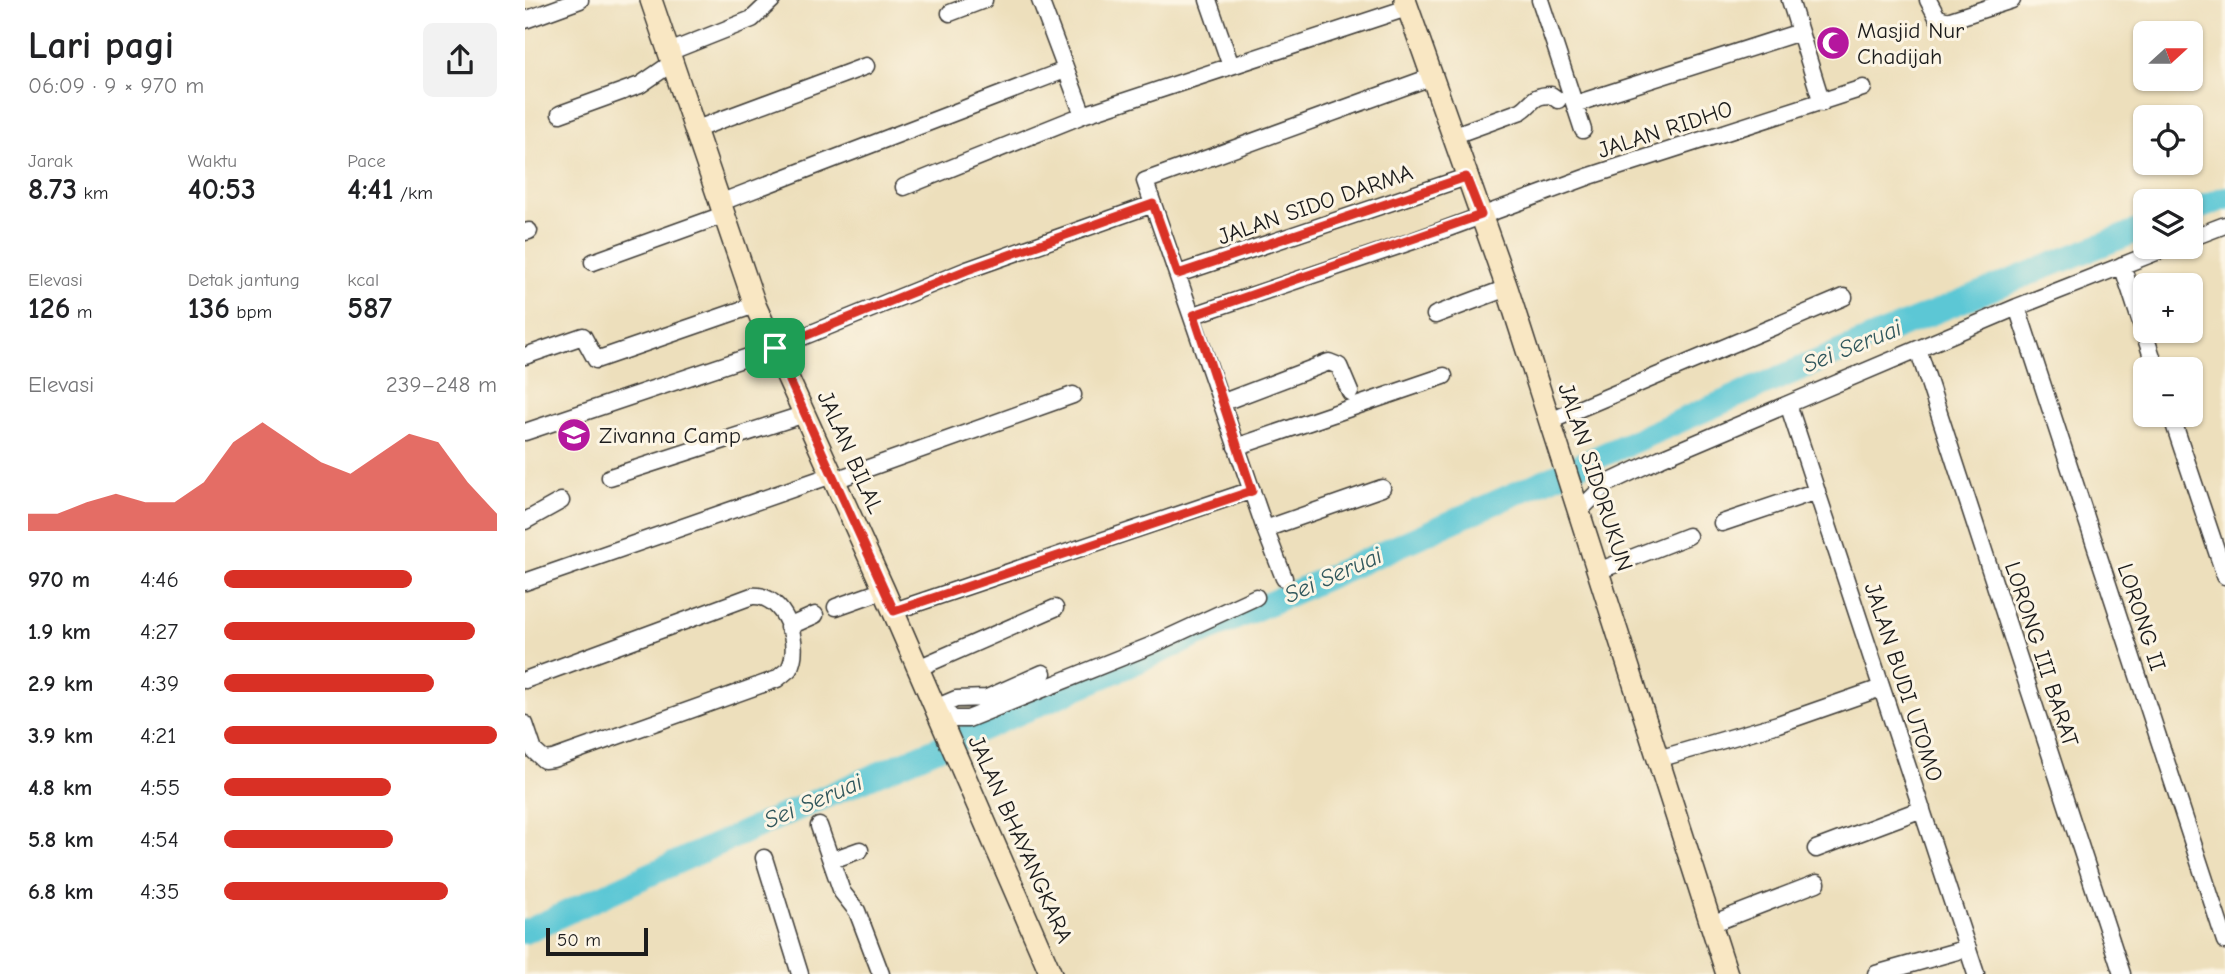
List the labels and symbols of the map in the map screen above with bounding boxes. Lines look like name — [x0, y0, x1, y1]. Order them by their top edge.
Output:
place label: Masjid Nur Chadijah — [1857, 17, 1965, 70]
north arrow — [2133, 21, 2203, 91]
mosque icon: Masjid Nur Chadijah — [1814, 24, 1852, 62]
street label: JALAN RIDHO — [1594, 95, 1736, 164]
street label: JALAN SIDO DARMA — [1214, 158, 1416, 251]
water label: Sei Seruai — [1799, 313, 1906, 378]
pin — [745, 318, 805, 378]
street label: JALAN SIDORUKUN — [1552, 380, 1639, 575]
street label: JALAN BILAL — [812, 387, 890, 518]
school or university icon: Zivanna Camp — [555, 416, 593, 454]
place label: Zivanna Camp — [599, 422, 741, 449]
water label: Sei Seruai — [1280, 541, 1387, 609]
street label: LORONG III BARAT — [1999, 558, 2084, 750]
street label: LORONG II — [2111, 560, 2172, 674]
street label: JALAN BUDI UTOMO — [1859, 579, 1948, 785]
street label: JALAN BHAYANGKARA — [963, 731, 1078, 947]
water label: Sei Seruai — [760, 768, 867, 834]
scale bar — [546, 925, 647, 957]

